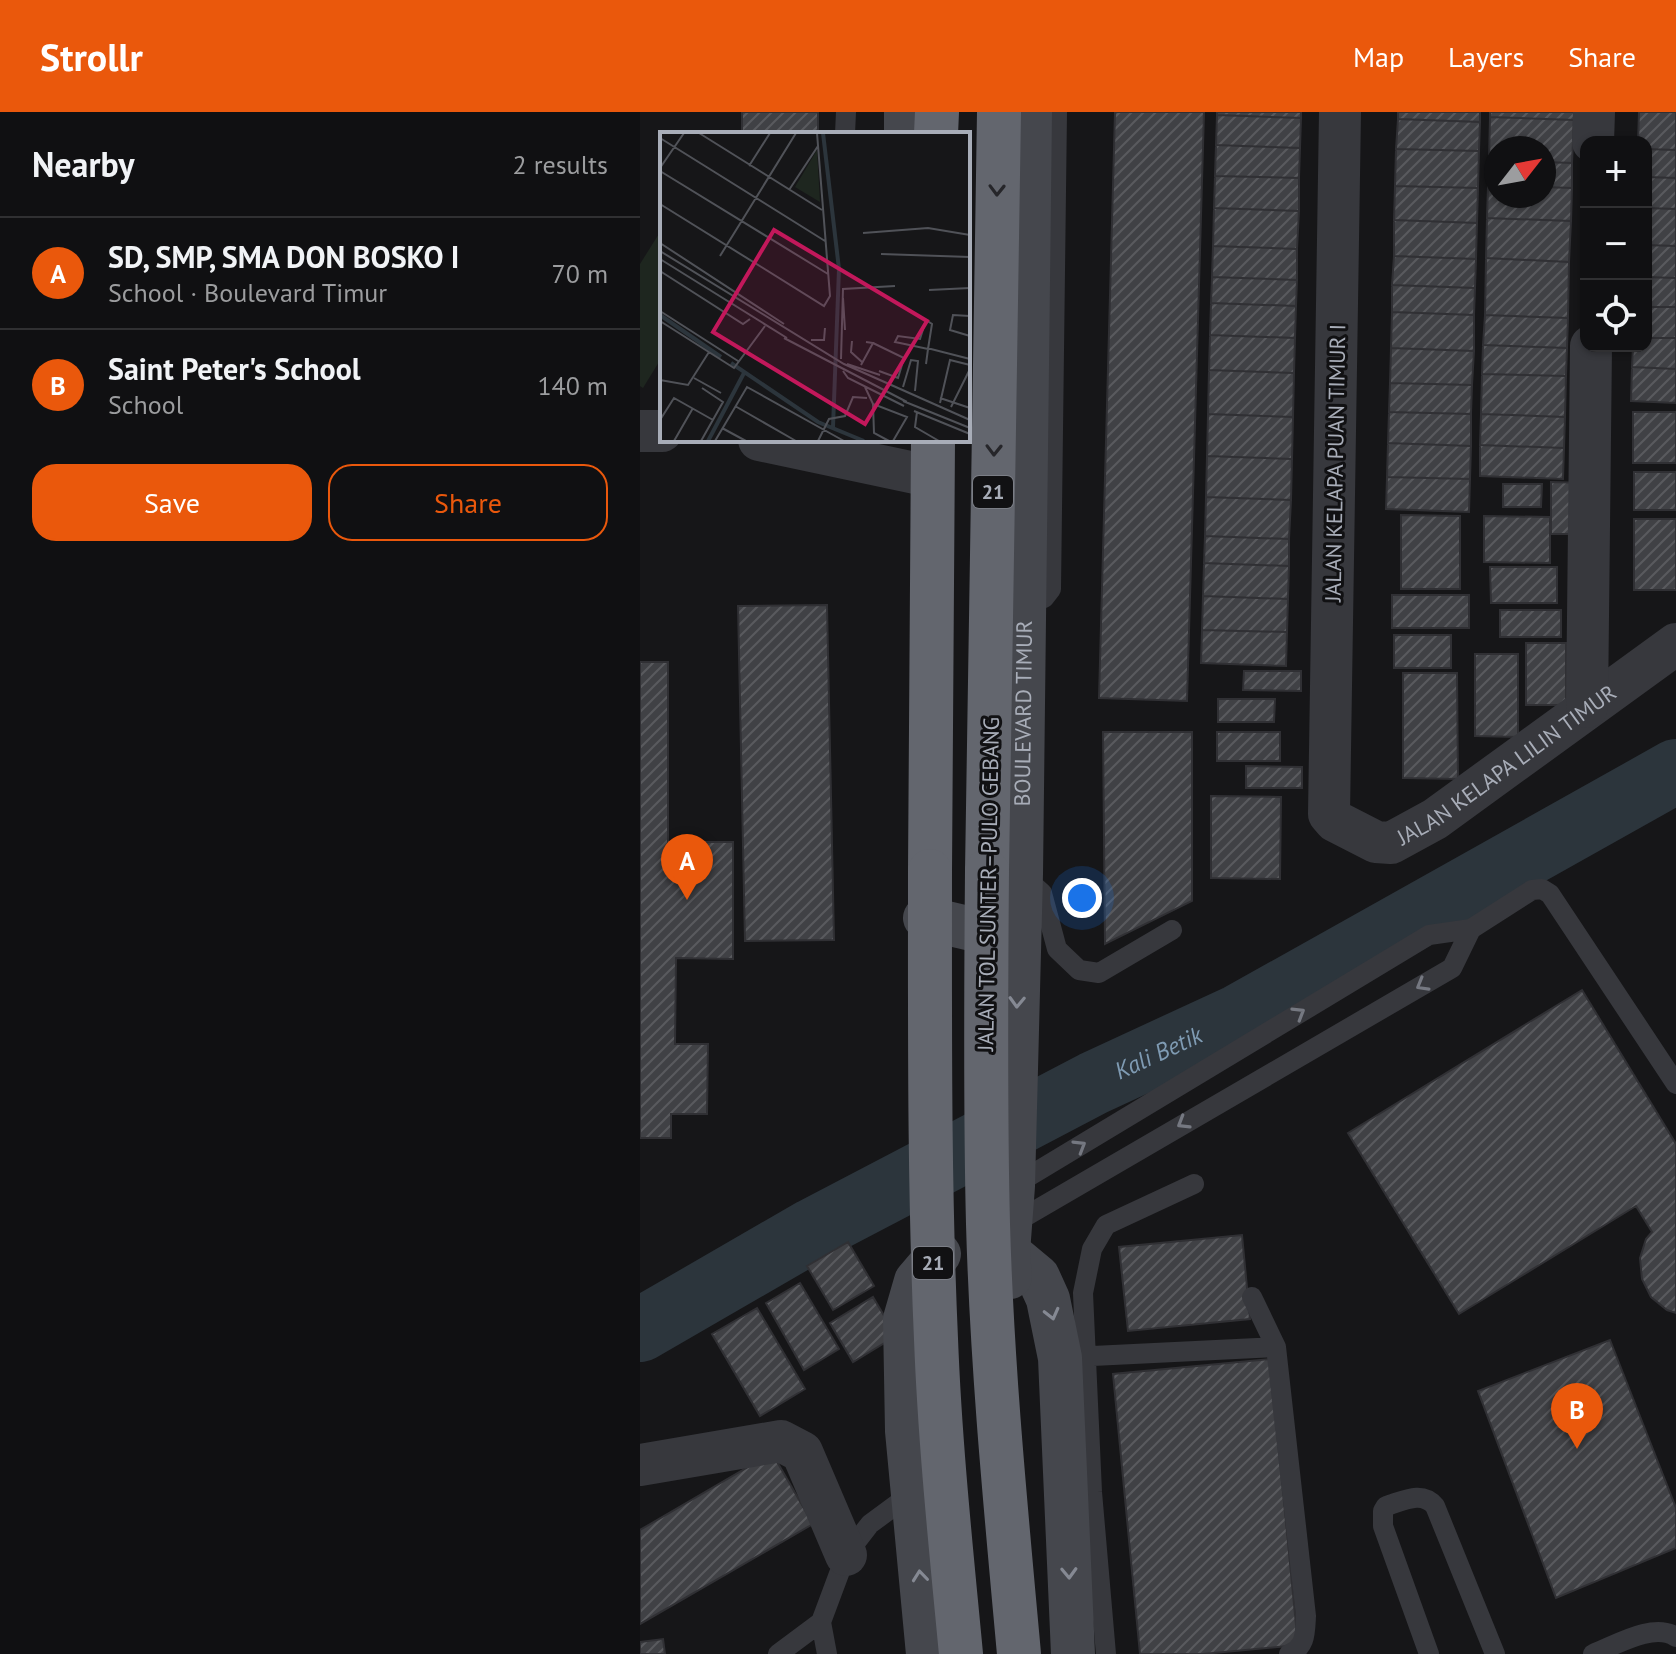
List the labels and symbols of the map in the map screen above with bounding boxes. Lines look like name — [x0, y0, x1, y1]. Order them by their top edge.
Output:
inset map — [660, 132, 970, 442]
north arrow — [1484, 136, 1556, 208]
one-way arrow — [989, 184, 1006, 197]
street label: JALAN KELAPA PUAN TIMUR I — [1319, 324, 1351, 603]
one-way arrow — [985, 444, 1002, 457]
road number: 21 — [973, 476, 1013, 508]
street label: BOULEVARD TIMUR — [1008, 620, 1038, 807]
street label: JALAN KELAPA LILIN TIMUR — [1391, 678, 1622, 852]
street label: JALAN TOL SUNTER–PULO GEBANG — [971, 717, 1005, 1052]
pin: A — [661, 834, 713, 900]
your location — [1062, 878, 1102, 918]
one-way arrow — [1417, 975, 1431, 991]
one-way arrow — [1008, 996, 1026, 1009]
one-way arrow — [1290, 1008, 1305, 1023]
water label: Kali Betik — [1110, 1019, 1208, 1086]
one-way arrow — [1177, 1114, 1192, 1129]
one-way arrow — [1071, 1140, 1086, 1156]
road number: 21 — [913, 1247, 953, 1279]
one-way arrow — [1042, 1306, 1059, 1320]
pin: B — [1551, 1383, 1603, 1449]
one-way arrow — [1060, 1567, 1077, 1580]
one-way arrow — [912, 1569, 929, 1582]

